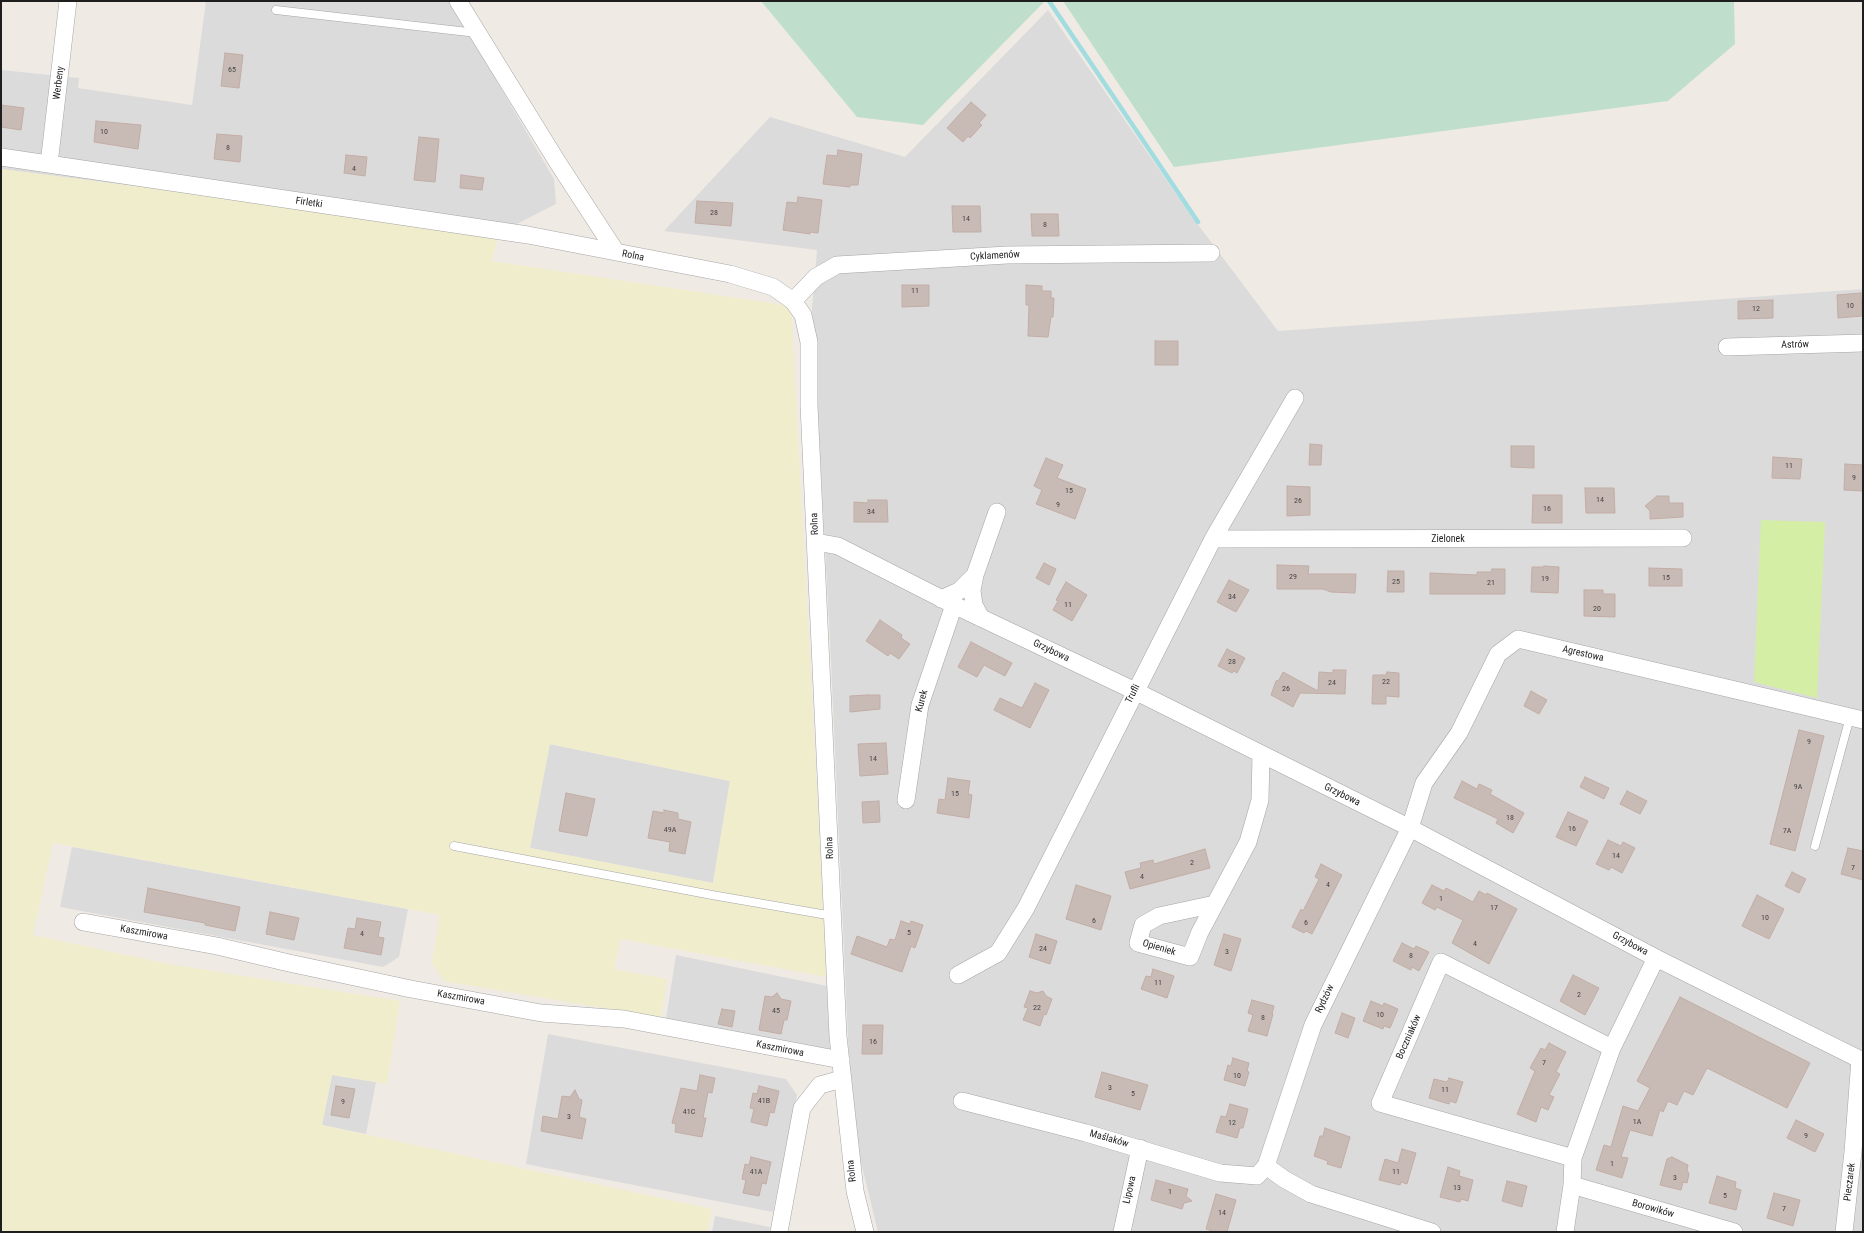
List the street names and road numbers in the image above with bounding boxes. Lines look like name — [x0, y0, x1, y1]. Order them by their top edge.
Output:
street label: Werbeny — [51, 65, 67, 101]
street label: Firletki — [295, 195, 323, 211]
street label: Rolna — [621, 248, 645, 264]
street label: Cyklamenów — [970, 249, 1020, 263]
street label: Astrów — [1781, 339, 1809, 351]
street label: Rolna — [808, 513, 822, 535]
street label: Zielonek — [1431, 533, 1465, 545]
street label: Grzybowa — [1031, 637, 1071, 665]
street label: Agrestowa — [1561, 643, 1605, 665]
street label: Trufli — [1123, 682, 1143, 706]
street label: Kurek — [913, 689, 931, 713]
street label: Grzybowa — [1322, 781, 1362, 809]
street label: Rolna — [824, 837, 836, 859]
street label: Kaszmirowa — [119, 923, 169, 943]
street label: Grzybowa — [1610, 930, 1650, 958]
street label: Opieniek — [1141, 937, 1177, 959]
street label: Rydzów — [1313, 983, 1337, 1015]
street label: Kaszmirowa — [436, 988, 486, 1008]
street label: Boczniaków — [1394, 1013, 1424, 1061]
street label: Kaszmirowa — [755, 1039, 805, 1059]
street label: Maślaków — [1088, 1128, 1130, 1150]
street label: Rolna — [845, 1159, 859, 1183]
street label: Pieczarek — [1842, 1162, 1858, 1202]
street label: Lipowa — [1121, 1175, 1139, 1205]
street label: Borowików — [1631, 1197, 1675, 1221]

